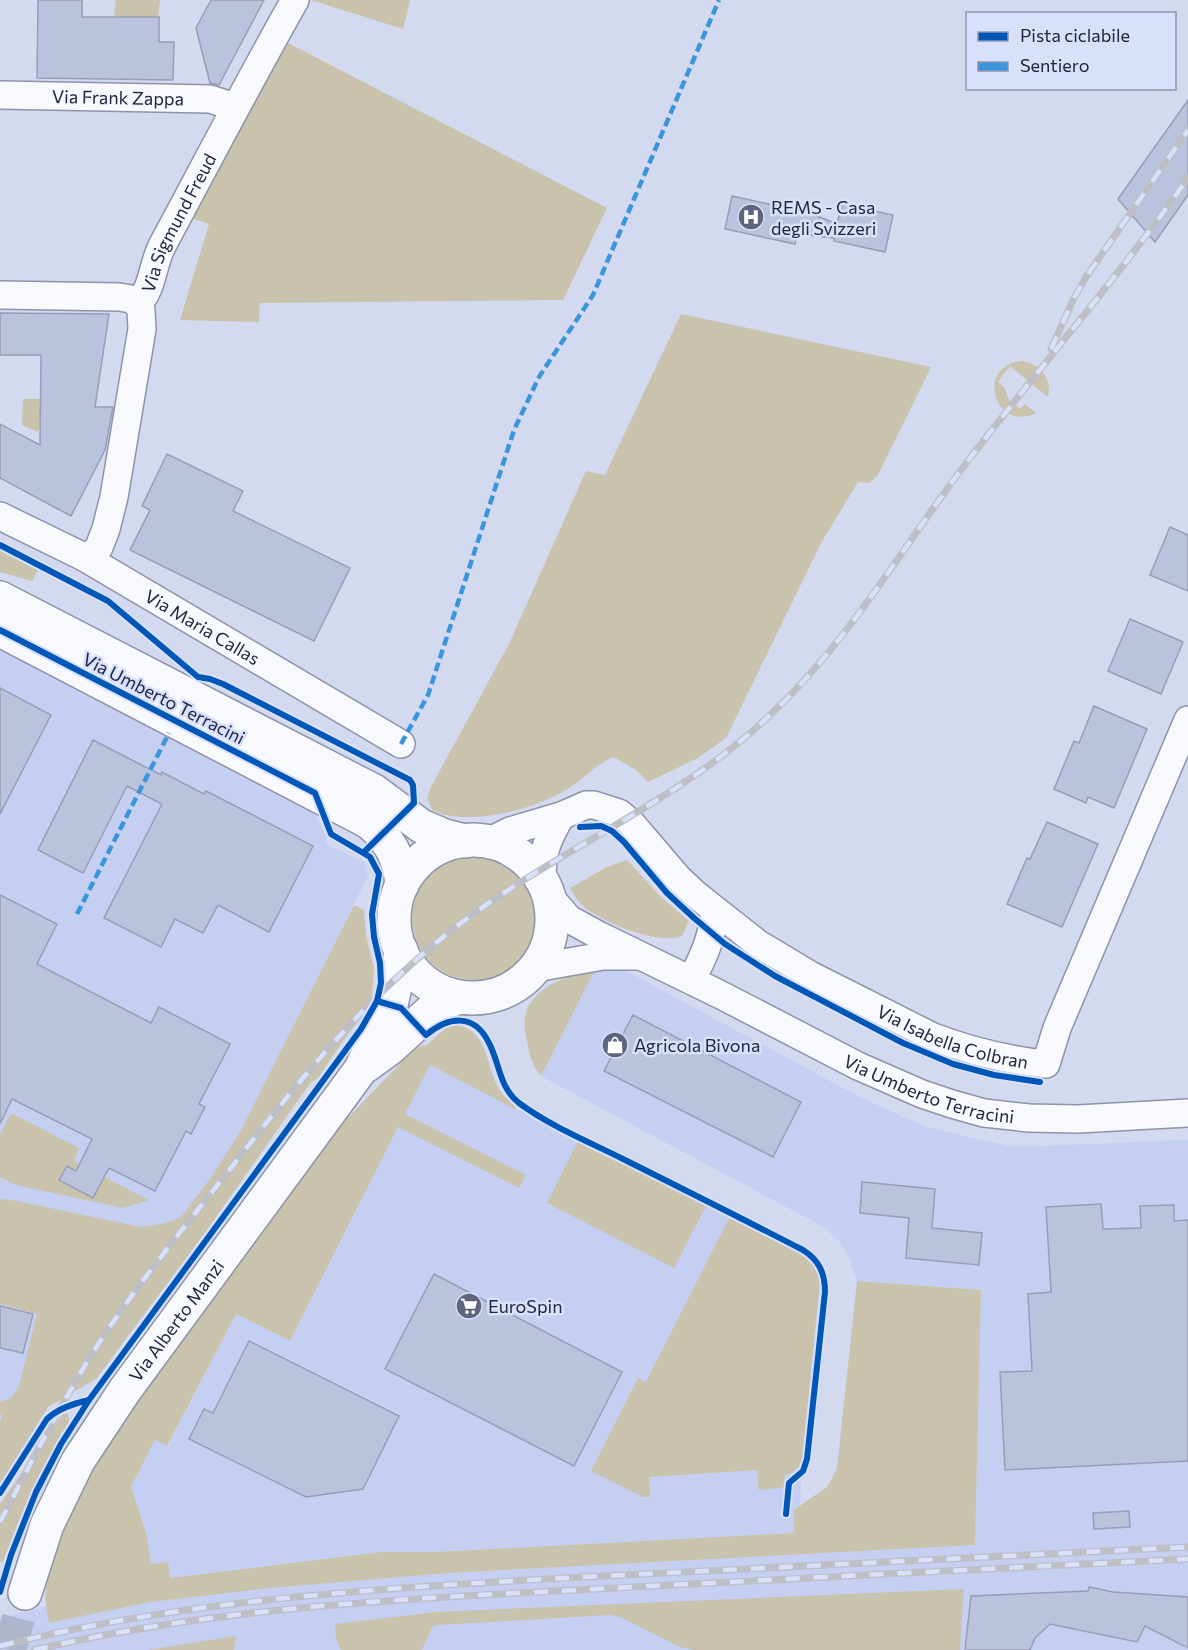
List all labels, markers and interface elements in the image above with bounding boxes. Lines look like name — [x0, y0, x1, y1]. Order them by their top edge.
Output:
legend — [966, 12, 1176, 90]
text: Pista ciclabile — [1020, 24, 1130, 46]
text: Sentiero — [1020, 54, 1090, 76]
street label: Via Frank Zappa — [52, 85, 184, 110]
street label: Via Sigmund Freud — [136, 149, 220, 296]
place label: REMS - Casa degli Svizzeri — [771, 196, 876, 239]
hospital icon: REMS - Casa degli Svizzeri — [736, 202, 766, 232]
street label: Via Maria Callas — [141, 584, 264, 669]
street label: Via Umberto Terracini — [79, 648, 249, 748]
street label: Via Isabella Colbran — [873, 1000, 1030, 1073]
shop icon: Agricola Bivona — [600, 1030, 630, 1060]
place label: Agricola Bivona — [634, 1034, 760, 1056]
street label: Via Umberto Terracini — [840, 1050, 1015, 1127]
street label: Via Alberto Manzi — [124, 1255, 228, 1386]
supermarket icon: EuroSpin — [454, 1291, 484, 1321]
place label: EuroSpin — [488, 1295, 563, 1317]

